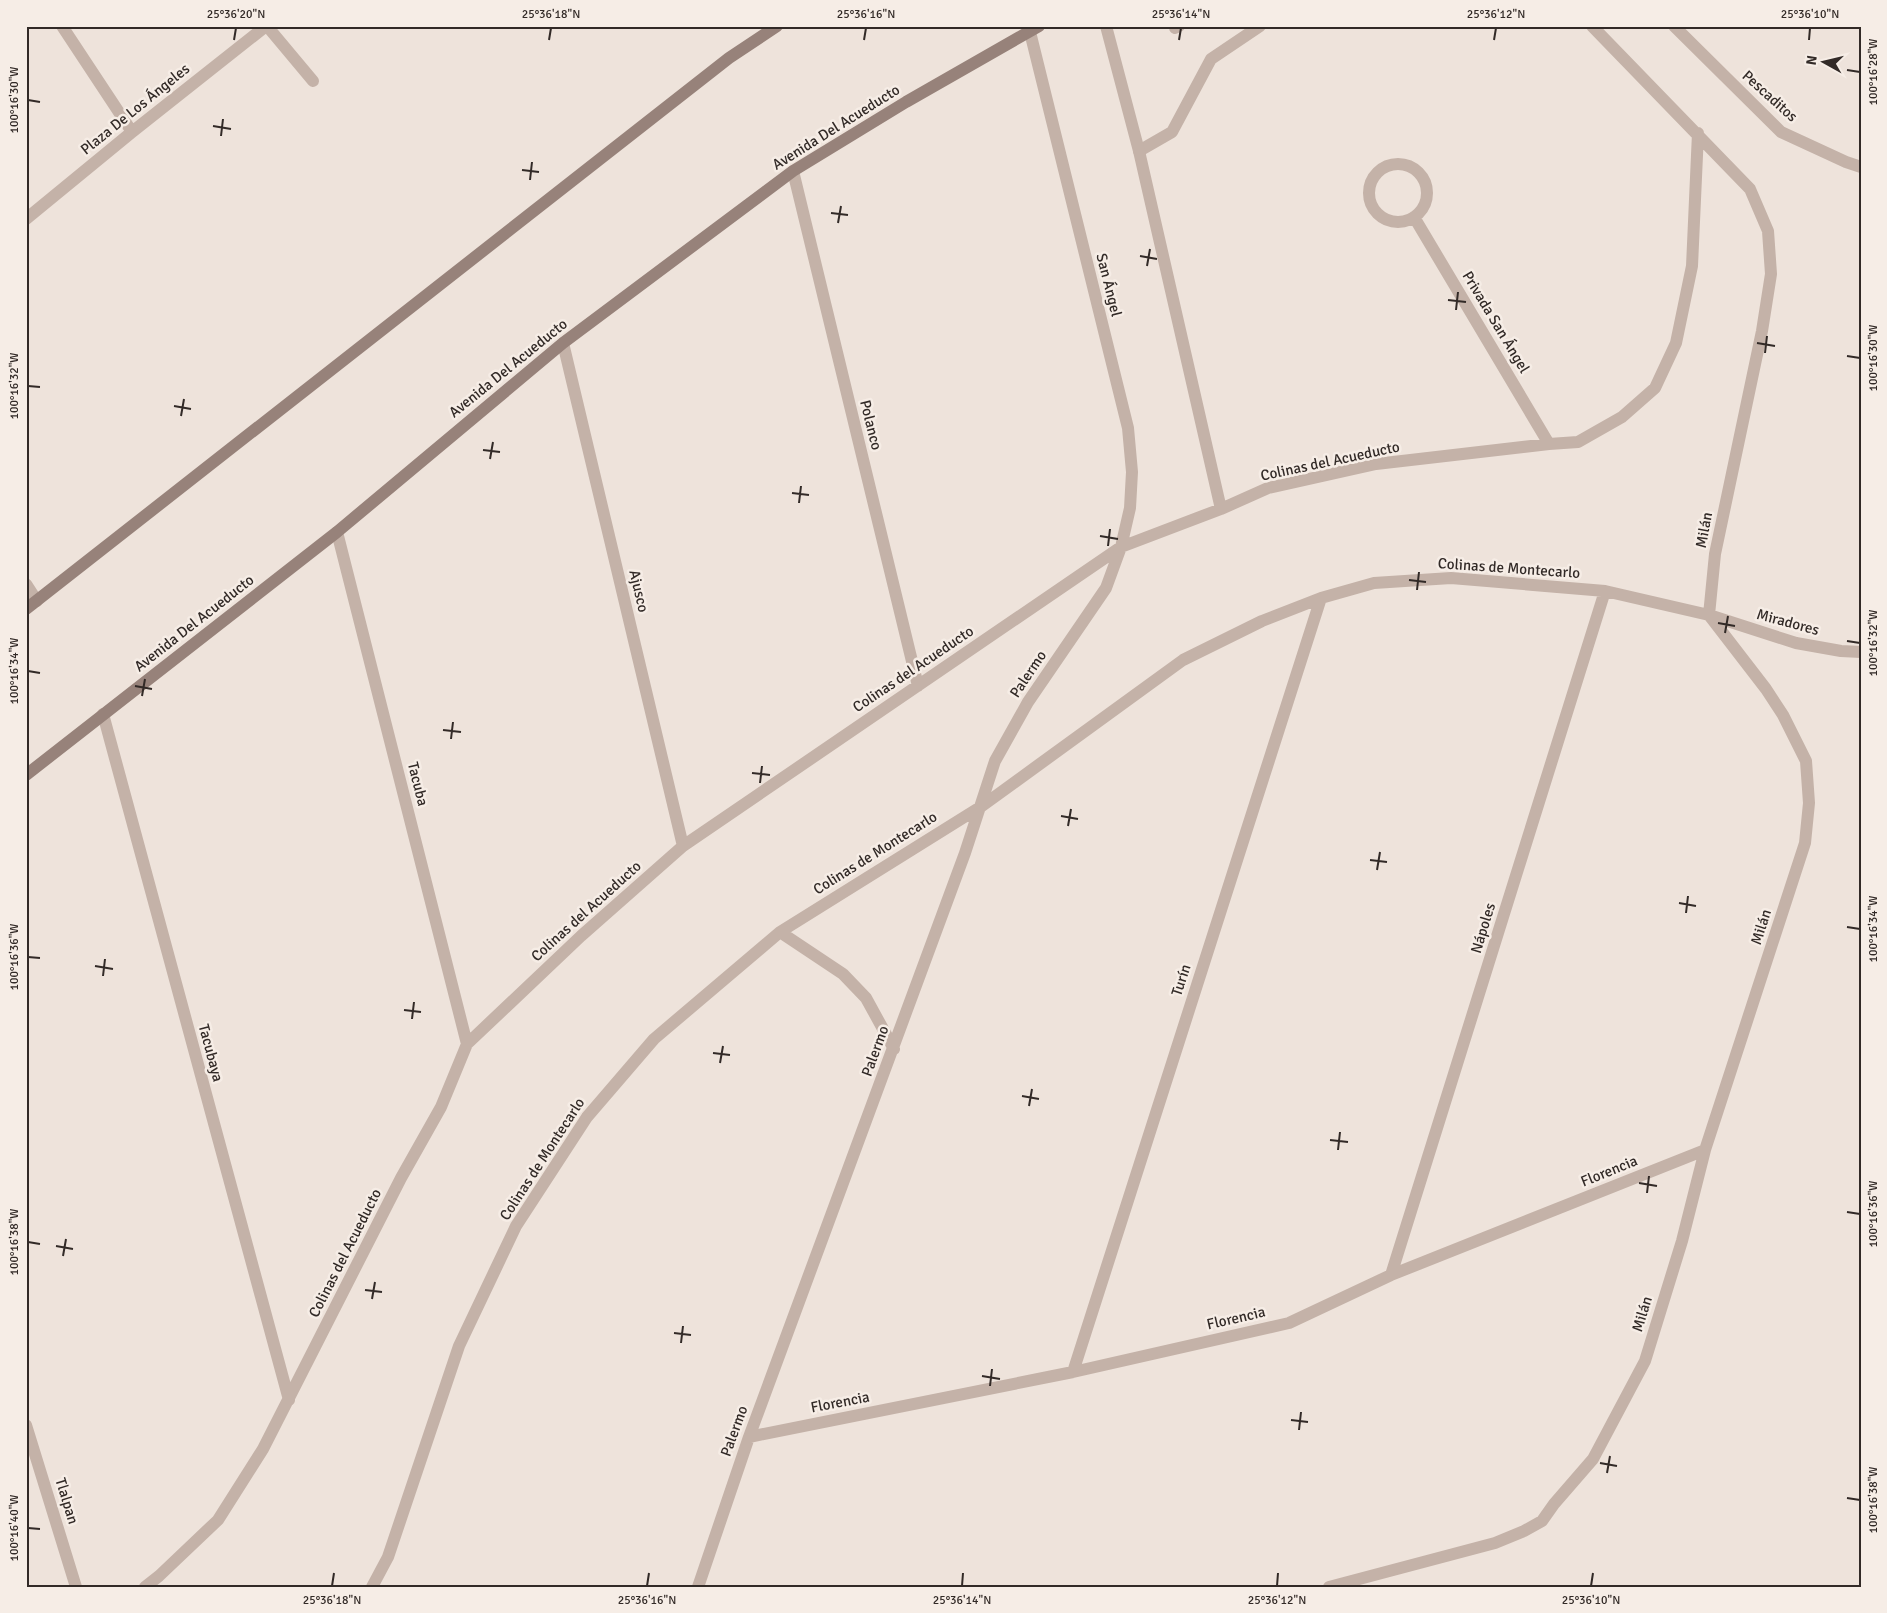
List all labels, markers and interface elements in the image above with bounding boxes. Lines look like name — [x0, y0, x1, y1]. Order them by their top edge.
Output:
text: 25°36'20"N — [207, 7, 265, 22]
text: 25°36'18"N — [522, 7, 580, 22]
text: 25°36'16"N — [837, 7, 895, 22]
text: 25°36'14"N — [1152, 7, 1210, 22]
text: 25°36'12"N — [1467, 7, 1525, 22]
text: 25°36'10"N — [1781, 7, 1839, 22]
north arrow — [1800, 38, 1850, 88]
text: 100°16'28"W — [1866, 38, 1881, 106]
text: N — [1803, 54, 1821, 66]
street label: Plaza De Los Ángeles — [76, 59, 193, 158]
text: 100°16'30"W — [7, 66, 22, 134]
street label: Pescaditos — [1739, 67, 1802, 126]
street label: Avenida Del Acueducto — [769, 80, 903, 174]
street label: San Ángel — [1092, 251, 1127, 319]
street label: Privada San Ángel — [1458, 267, 1534, 376]
street label: Avenida Del Acueducto — [445, 315, 571, 421]
text: 100°16'30"W — [1866, 324, 1881, 392]
text: 100°16'32"W — [7, 352, 22, 420]
street label: Polanco — [856, 398, 886, 452]
street label: Colinas del Acueducto — [1259, 437, 1401, 485]
street label: Milán — [1692, 510, 1716, 550]
street label: Colinas de Montecarlo — [1437, 554, 1581, 582]
street label: Ajusco — [625, 568, 653, 614]
street label: Avenida Del Acueducto — [131, 571, 258, 675]
street label: Miradores — [1755, 605, 1822, 639]
text: 100°16'32"W — [1866, 609, 1881, 677]
street label: Colinas del Acueducto — [849, 622, 977, 716]
text: 100°16'34"W — [7, 637, 22, 705]
street label: Palermo — [1006, 647, 1050, 701]
street label: Tacuba — [404, 760, 432, 808]
street label: Colinas de Montecarlo — [810, 808, 940, 898]
street label: Colinas del Acueducto — [527, 857, 645, 965]
text: 100°16'34"W — [1866, 895, 1881, 963]
street label: Nápoles — [1467, 900, 1499, 955]
street label: Milán — [1747, 907, 1775, 947]
text: 100°16'36"W — [7, 923, 22, 991]
street label: Turín — [1167, 962, 1195, 998]
street label: Tacubaya — [195, 1022, 227, 1084]
street label: Palermo — [858, 1023, 893, 1079]
street label: Colinas de Montecarlo — [496, 1094, 588, 1224]
street label: Florencia — [1578, 1151, 1640, 1191]
text: 100°16'36"W — [1866, 1180, 1881, 1248]
street label: Colinas del Acueducto — [305, 1186, 385, 1320]
text: 100°16'38"W — [7, 1208, 22, 1276]
street label: Milán — [1628, 1294, 1656, 1334]
street label: Florencia — [1205, 1303, 1267, 1333]
street label: Florencia — [809, 1387, 871, 1417]
street label: Palermo — [717, 1403, 752, 1459]
text: 100°16'38"W — [1866, 1466, 1881, 1534]
street label: Tlalpan — [51, 1476, 83, 1526]
text: 100°16'40"W — [7, 1494, 22, 1562]
text: 25°36'18"N — [303, 1593, 361, 1608]
text: 25°36'16"N — [618, 1593, 676, 1608]
text: 25°36'14"N — [933, 1593, 991, 1608]
text: 25°36'12"N — [1248, 1593, 1306, 1608]
text: 25°36'10"N — [1562, 1593, 1620, 1608]

